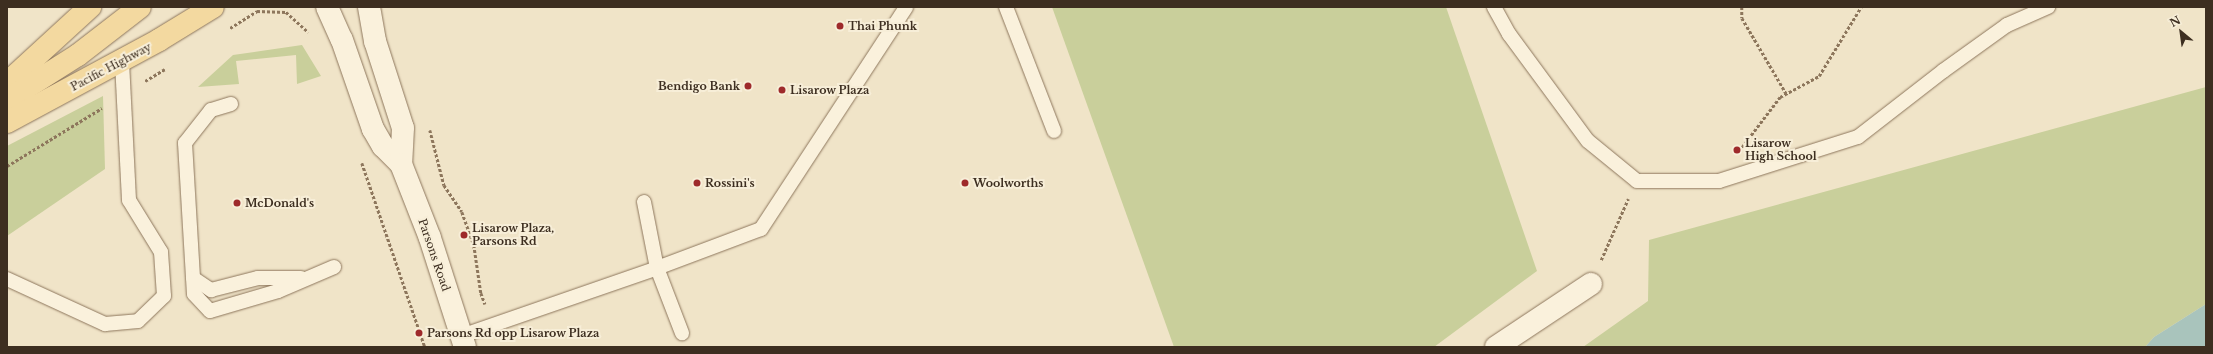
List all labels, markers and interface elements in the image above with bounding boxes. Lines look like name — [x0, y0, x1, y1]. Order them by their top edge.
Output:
north arrow — [2161, 12, 2201, 52]
text: N — [2167, 13, 2183, 30]
place label: Thai Phunk — [848, 19, 917, 33]
marker: Thai Phunk — [835, 21, 845, 31]
street label: Pacific Highway — [68, 40, 154, 94]
place label: Bendigo Bank — [658, 79, 740, 93]
marker: Bendigo Bank — [743, 81, 753, 91]
place label: Lisarow Plaza — [790, 83, 870, 97]
marker: Lisarow Plaza — [777, 85, 787, 95]
place label: Lisarow High School — [1745, 137, 1817, 163]
marker: Lisarow High School — [1732, 145, 1742, 155]
place label: Rossini's — [705, 176, 755, 190]
place label: Woolworths — [973, 176, 1043, 190]
marker: Rossini's — [692, 178, 702, 188]
marker: Woolworths — [960, 178, 970, 188]
place label: McDonald's — [245, 196, 314, 210]
marker: McDonald's — [232, 198, 242, 208]
street label: Parsons Road — [415, 217, 453, 293]
place label: Lisarow Plaza, Parsons Rd — [472, 222, 554, 248]
marker: Lisarow Plaza, Parsons Rd — [459, 230, 469, 240]
place label: Parsons Rd opp Lisarow Plaza — [427, 326, 600, 340]
marker: Parsons Rd opp Lisarow Plaza — [414, 328, 424, 338]

